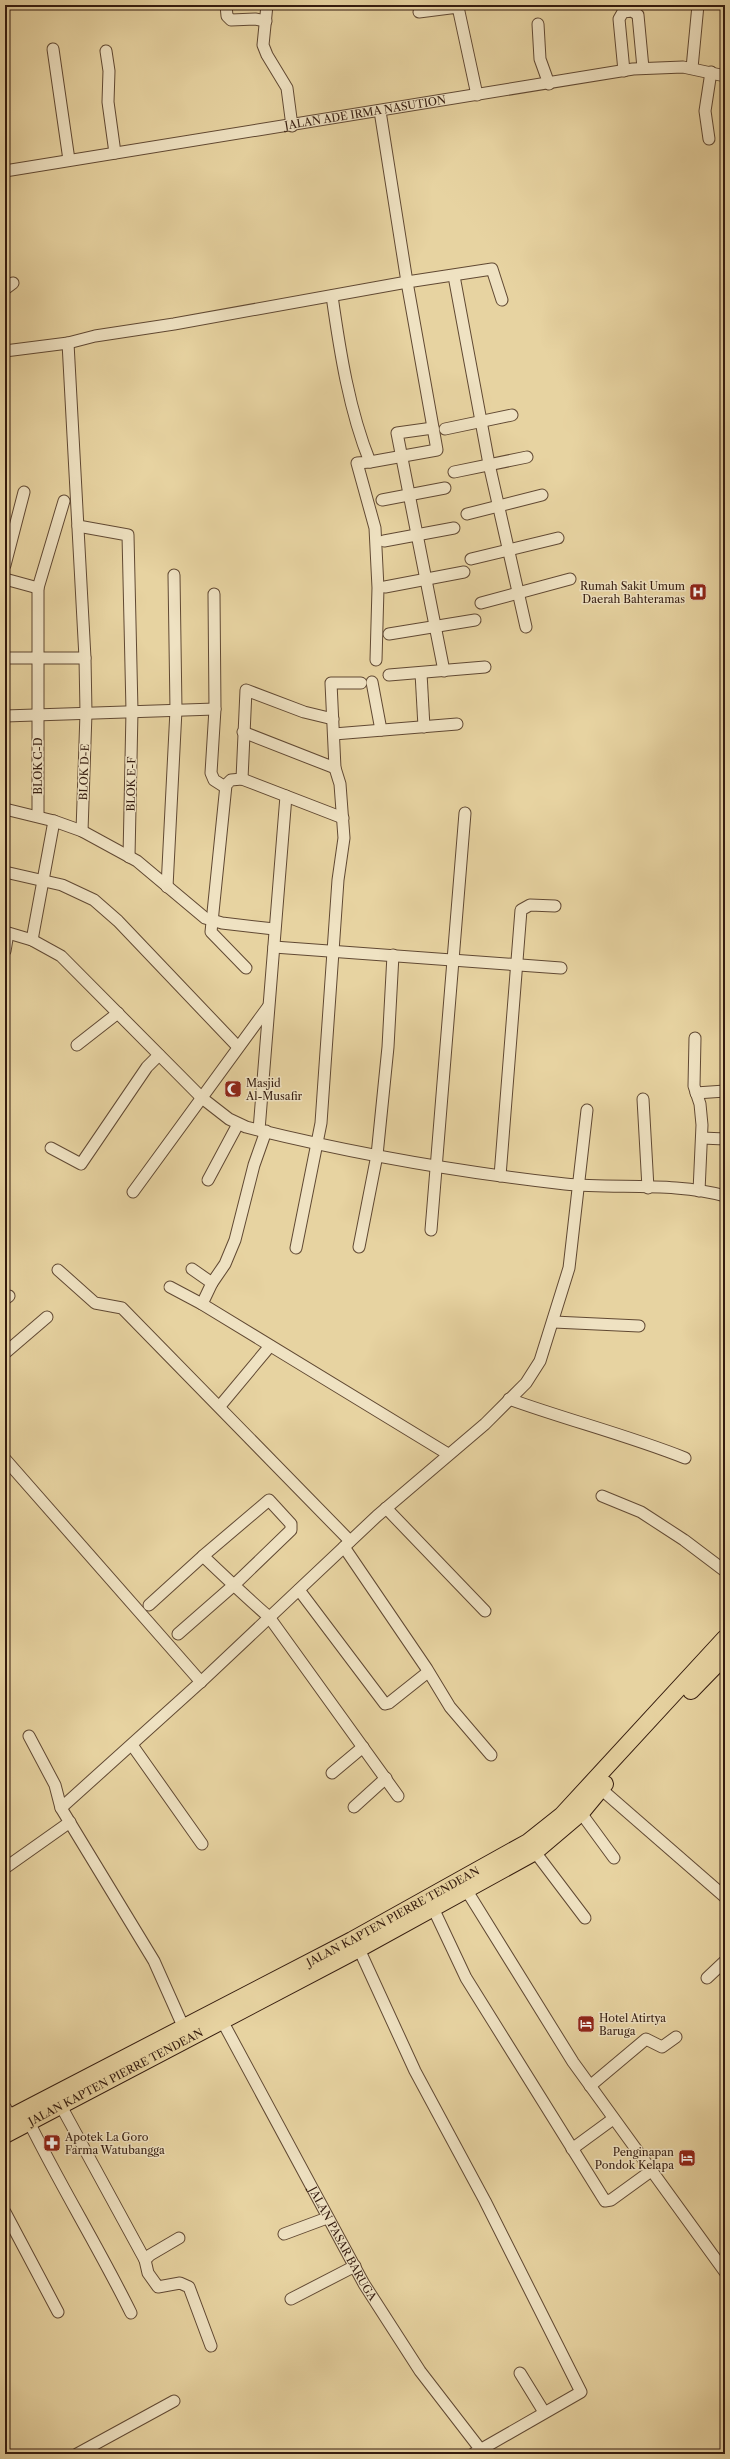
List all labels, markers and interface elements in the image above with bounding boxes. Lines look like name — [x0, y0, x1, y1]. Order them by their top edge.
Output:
street label: JALAN ADE IRMA NASUTION — [282, 92, 447, 133]
place label: Rumah Sakit Umum Daerah Bahteramas — [580, 579, 686, 606]
hospital icon: Rumah Sakit Umum Daerah Bahteramas — [688, 582, 708, 602]
street label: BLOK C-D — [31, 737, 45, 795]
street label: BLOK D-E — [76, 743, 92, 800]
street label: BLOK E-F — [124, 757, 138, 811]
place label: Masjid Al-Musafir — [245, 1076, 303, 1103]
mosque icon: Masjid Al-Musafir — [223, 1079, 243, 1099]
street label: JALAN KAPTEN PIERRE TENDEAN — [302, 1863, 482, 1970]
place label: Hotel Atirtya Baruga — [599, 2011, 666, 2038]
hotel icon: Hotel Atirtya Baruga — [576, 2014, 596, 2034]
street label: JALAN KAPTEN PIERRE TENDEAN — [24, 2025, 205, 2129]
place label: Apotek La Goro Farma Watubangga — [64, 2130, 165, 2157]
pharmacy icon: Apotek La Goro Farma Watubangga — [42, 2133, 62, 2153]
place label: Penginapan Pondok Kelapa — [595, 2145, 674, 2172]
hotel icon: Penginapan Pondok Kelapa — [677, 2148, 697, 2168]
street label: JALAN PASAR BARUGA — [305, 2182, 380, 2304]

